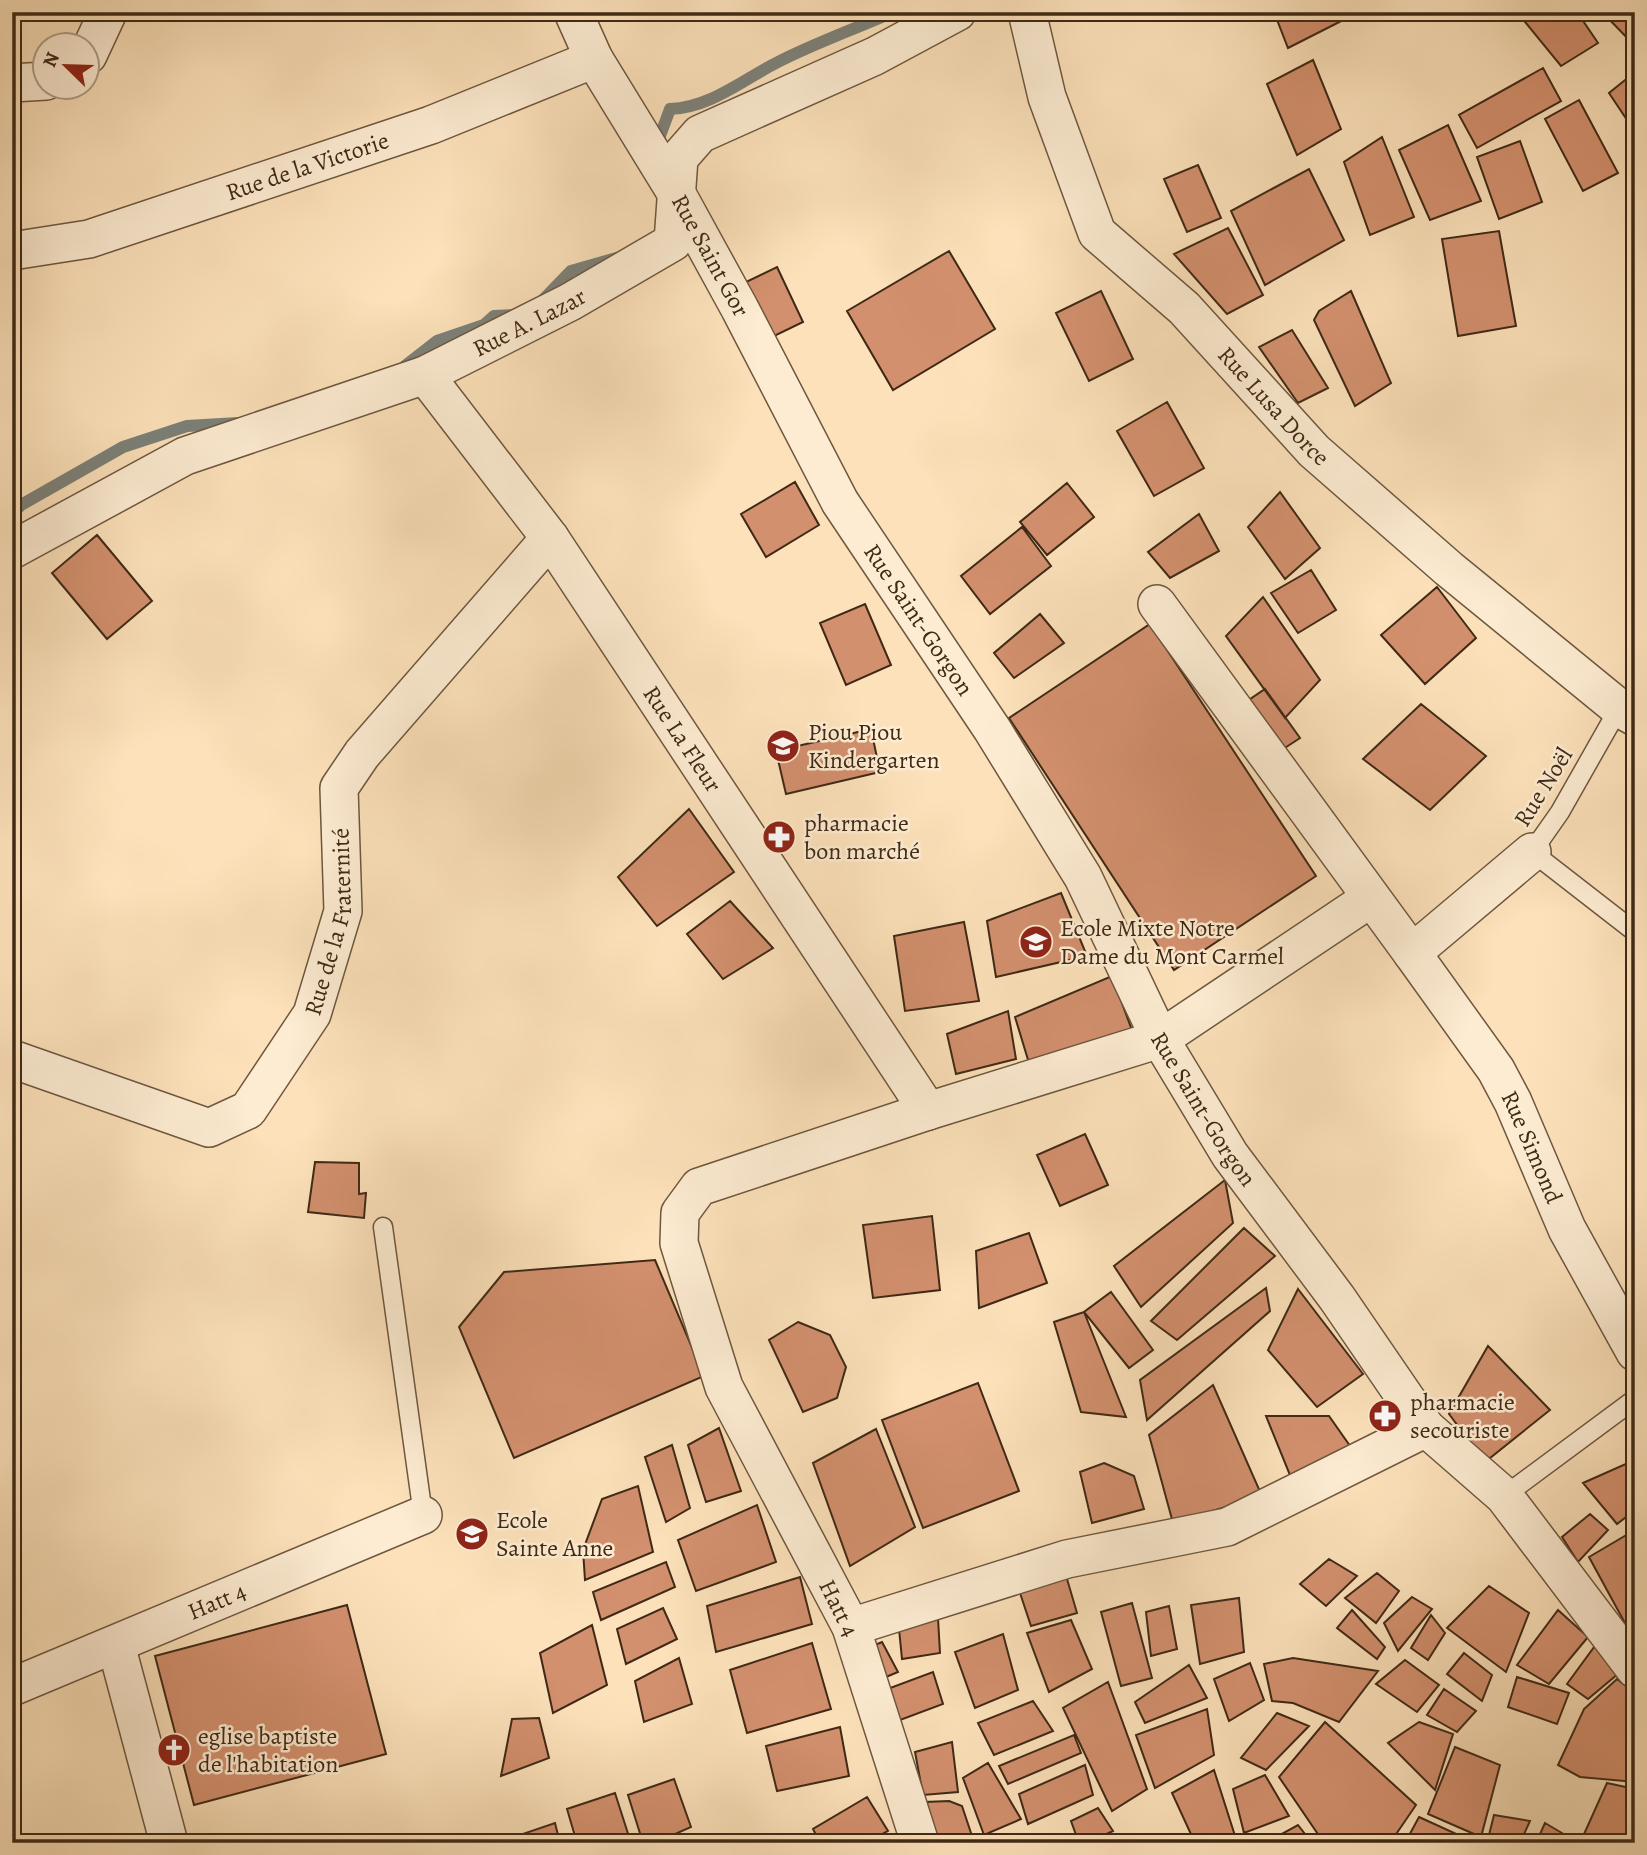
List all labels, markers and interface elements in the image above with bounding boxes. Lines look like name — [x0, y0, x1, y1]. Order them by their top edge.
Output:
north arrow — [32, 32, 102, 102]
text: N — [37, 48, 66, 71]
street label: Rue de la Victorie — [222, 124, 393, 208]
street label: Rue Saint Gor — [664, 188, 757, 322]
street label: Rue A. Lazar — [467, 280, 592, 364]
street label: Rue Lusa Dorce — [1211, 339, 1336, 473]
street label: Rue Saint-Gorgon — [856, 537, 981, 702]
street label: Rue La Fleur — [636, 679, 729, 798]
place label: Piou Piou Kindergarten — [808, 716, 940, 776]
school or university icon: Piou Piou Kindergarten — [764, 727, 802, 765]
street label: Rue Noël — [1506, 741, 1580, 833]
place label: pharmacie bon marché — [804, 807, 920, 867]
pharmacy icon: pharmacie bon marché — [760, 818, 798, 856]
street label: Rue de la Fraternité — [296, 828, 359, 1019]
place label: Ecole Mixte Notre Dame du Mont Carmel — [1060, 912, 1284, 972]
school or university icon: Ecole Mixte Notre Dame du Mont Carmel — [1017, 923, 1055, 961]
street label: Rue Saint-Gorgon — [1143, 1026, 1264, 1193]
street label: Rue Simond — [1494, 1085, 1570, 1208]
place label: pharmacie secouriste — [1410, 1386, 1515, 1446]
pharmacy icon: pharmacie secouriste — [1366, 1397, 1404, 1435]
place label: Ecole Sainte Anne — [496, 1504, 613, 1564]
school or university icon: Ecole Sainte Anne — [453, 1515, 491, 1553]
street label: Hatt 4 — [811, 1574, 867, 1642]
street label: Hatt 4 — [183, 1575, 251, 1628]
place label: eglise baptiste de l'habitation — [198, 1720, 338, 1780]
church icon: eglise baptiste de l'habitation — [155, 1731, 193, 1769]

